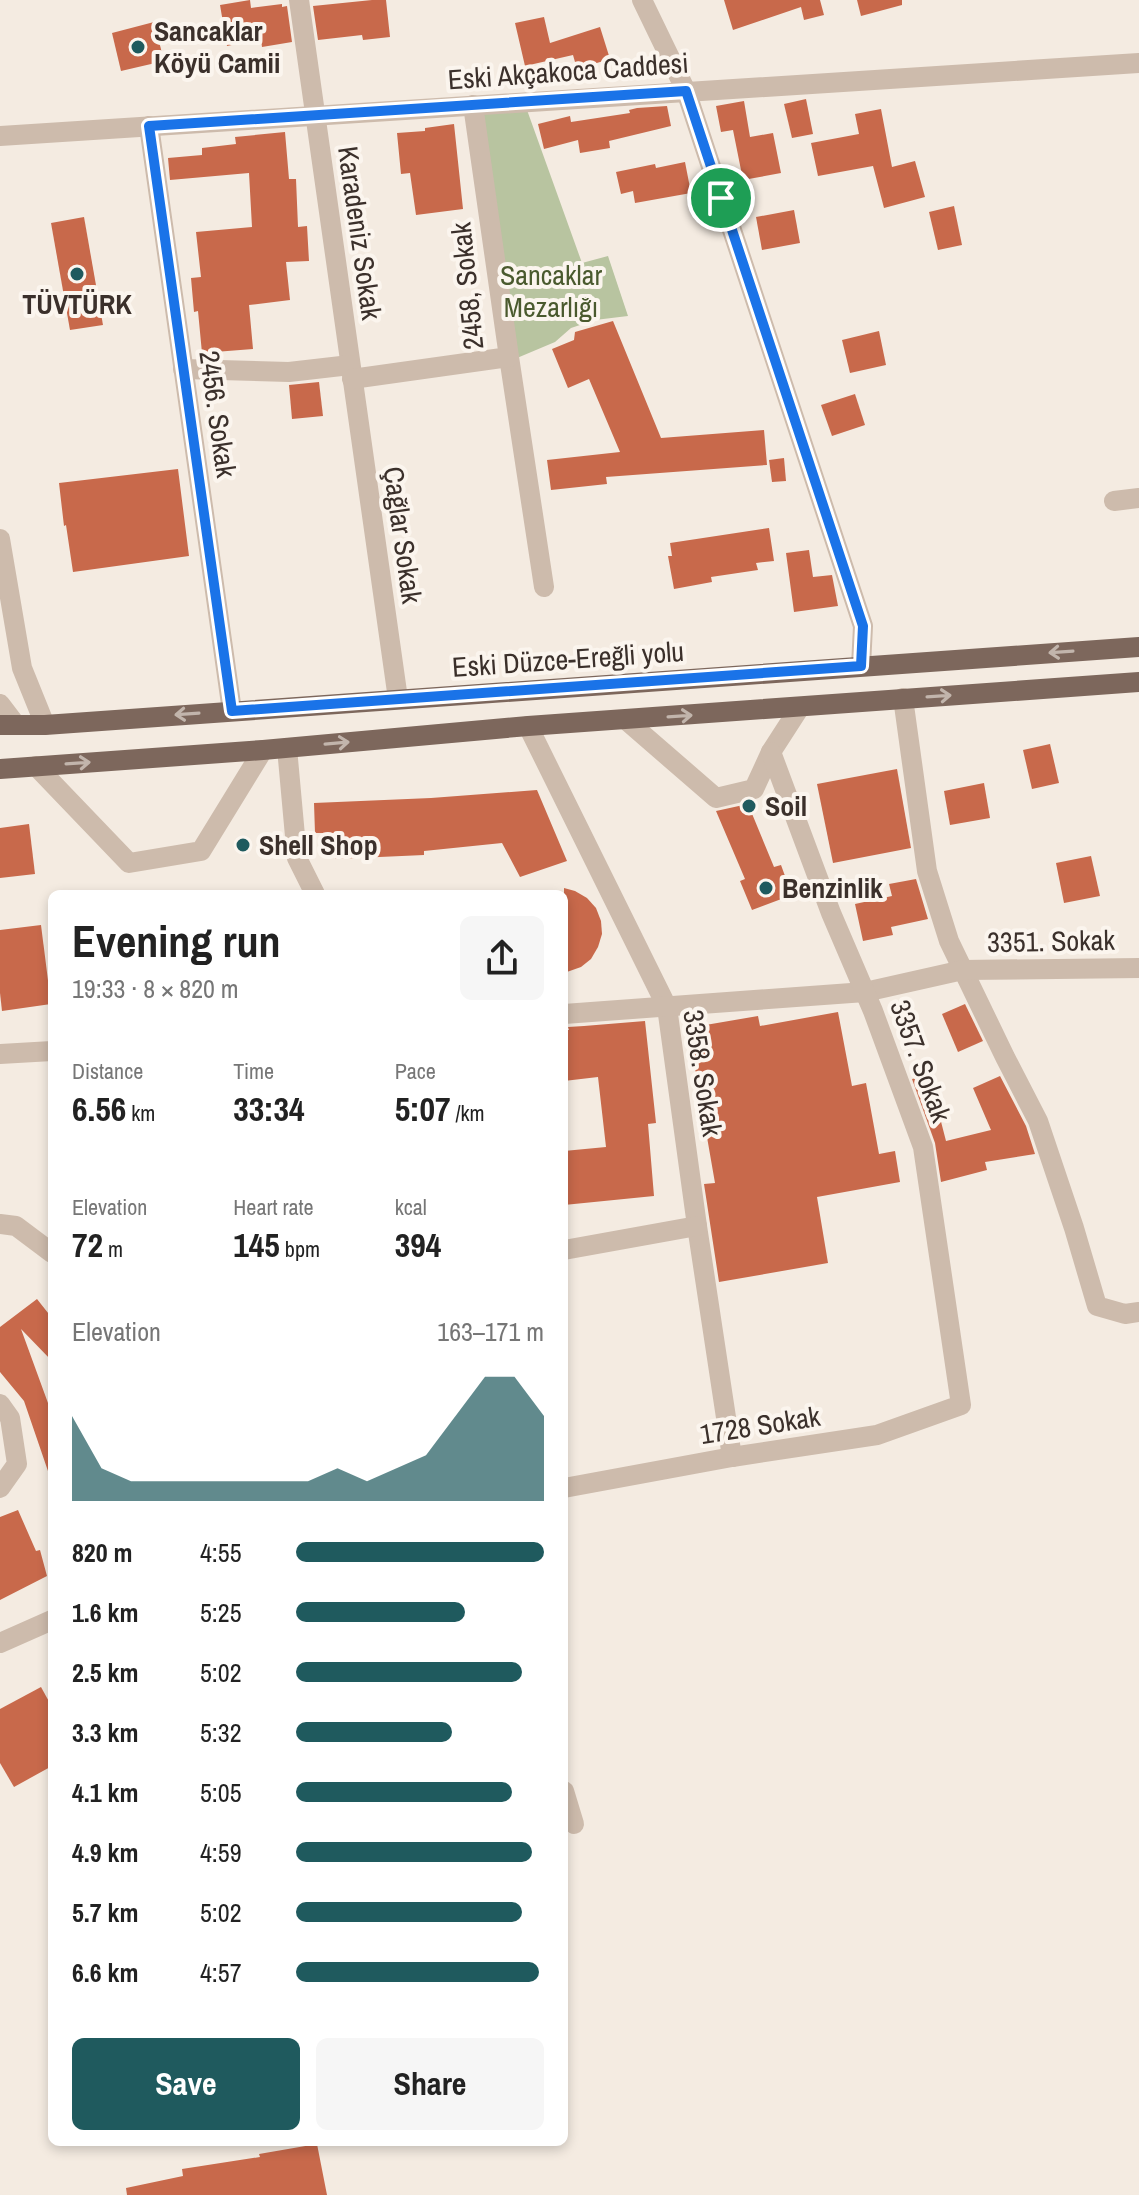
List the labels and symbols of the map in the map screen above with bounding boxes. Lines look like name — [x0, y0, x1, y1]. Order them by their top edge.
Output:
place label: Sancaklar Köyü Camii — [154, 12, 280, 82]
marker: Sancaklar Köyü Camii — [129, 38, 147, 56]
street label: Eski Akçakoca Caddesi — [446, 44, 690, 98]
street label: Karadeniz Sokak — [329, 144, 391, 323]
pin — [687, 164, 755, 232]
street label: 2458, Sokak — [441, 220, 493, 351]
park label: Sancaklar Mezarlığı — [500, 256, 602, 326]
marker: TÜVTÜRK — [68, 265, 86, 283]
place label: TÜVTÜRK — [22, 285, 132, 323]
street label: 2456. Sokak — [190, 348, 246, 480]
street label: Çağlar Sokak — [375, 464, 431, 606]
street label: Eski Düzce-Ereğli yolu — [451, 632, 685, 686]
one-way arrow — [1048, 645, 1075, 660]
one-way arrow — [925, 688, 952, 703]
one-way arrow — [174, 707, 201, 722]
one-way arrow — [666, 708, 693, 723]
one-way arrow — [323, 736, 350, 751]
one-way arrow — [64, 755, 91, 770]
place label: Soil — [765, 787, 807, 825]
marker: Soil — [740, 797, 758, 815]
place label: Shell Shop — [259, 826, 378, 864]
marker: Shell Shop — [234, 836, 252, 854]
place label: Benzinlik — [782, 869, 883, 907]
marker: Benzinlik — [757, 879, 775, 897]
street label: 3351. Sokak — [987, 921, 1116, 961]
street label: 3357. Sokak — [881, 995, 961, 1128]
street label: 3358. Sokak — [674, 1007, 732, 1140]
street label: 1728 Sokak — [697, 1397, 823, 1453]

